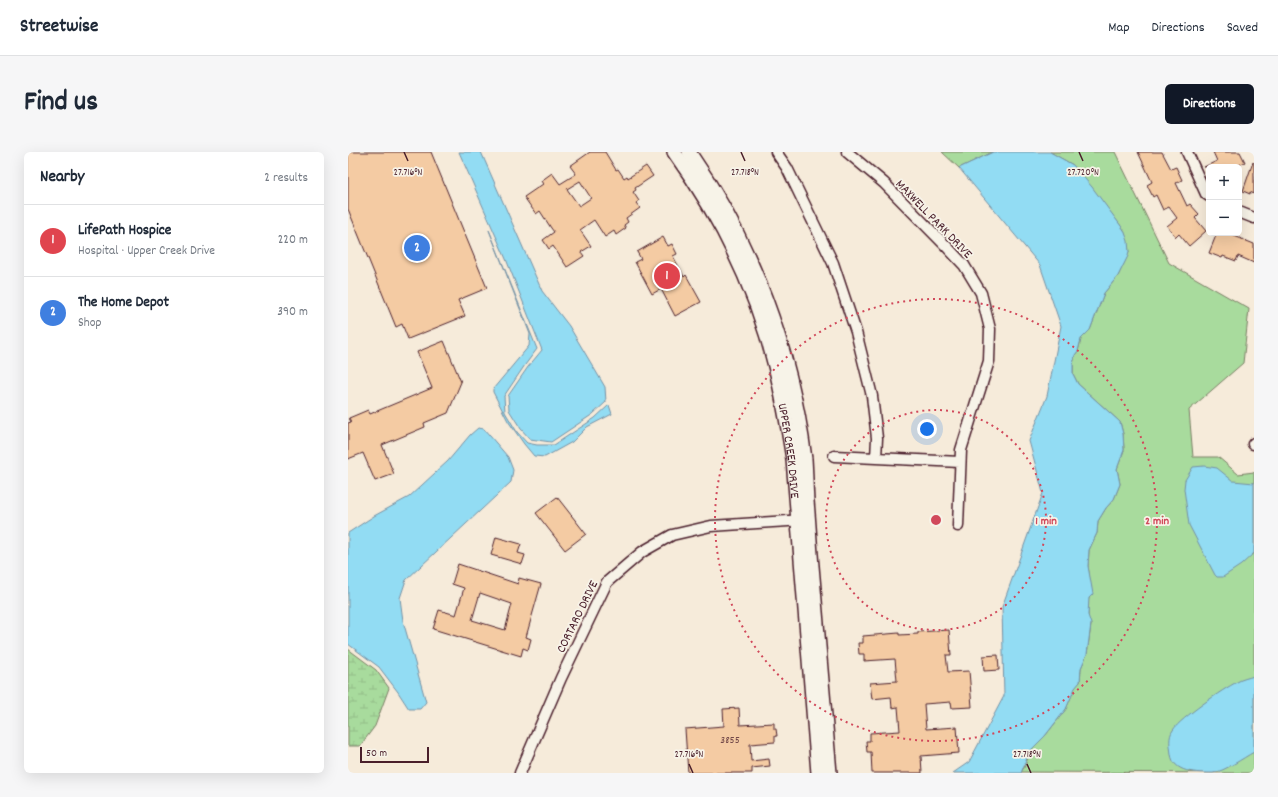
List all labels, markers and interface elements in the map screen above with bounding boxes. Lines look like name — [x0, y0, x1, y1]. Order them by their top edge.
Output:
text: Streetwise — [20, 14, 98, 41]
text: Map — [1108, 18, 1130, 38]
text: Directions — [1152, 18, 1205, 38]
text: Saved — [1227, 18, 1258, 38]
text: Find us — [24, 84, 98, 124]
button: Directions — [1165, 84, 1254, 124]
map controls — [1206, 164, 1242, 236]
button: + — [1206, 164, 1242, 200]
text: Nearby — [40, 166, 84, 190]
text: 27.716°N — [394, 166, 423, 180]
text: 27.718°N — [731, 166, 759, 180]
text: 27.720°N — [1067, 166, 1099, 180]
text: 2 results — [264, 169, 308, 188]
street label: MAXWELL PARK DRIVE — [890, 176, 976, 264]
button: − — [1206, 200, 1242, 236]
text: LifePath Hospice — [78, 220, 171, 242]
text: 1 — [52, 231, 54, 250]
text: 220 m — [278, 231, 308, 250]
pin: 2 — [404, 233, 430, 263]
text: Hospital · Upper Creek Drive — [78, 242, 215, 261]
pin: 1 — [654, 261, 680, 291]
text: The Home Depot — [78, 292, 169, 314]
text: 2 — [50, 303, 56, 322]
text: 390 m — [277, 303, 308, 322]
text: Shop — [78, 314, 101, 333]
street label: UPPER CREEK DRIVE — [772, 402, 803, 499]
your location — [917, 419, 937, 439]
centre of rings — [929, 513, 943, 527]
text: 1 min — [1035, 513, 1057, 530]
text: 2 min — [1145, 513, 1169, 530]
street label: CORTARO DRIVE — [552, 578, 604, 657]
house number: 3855 — [720, 733, 740, 749]
scale bar — [360, 745, 429, 764]
text: 50 m — [366, 746, 387, 762]
text: 27.716°N — [675, 748, 704, 762]
text: 27.718°N — [1013, 748, 1041, 762]

